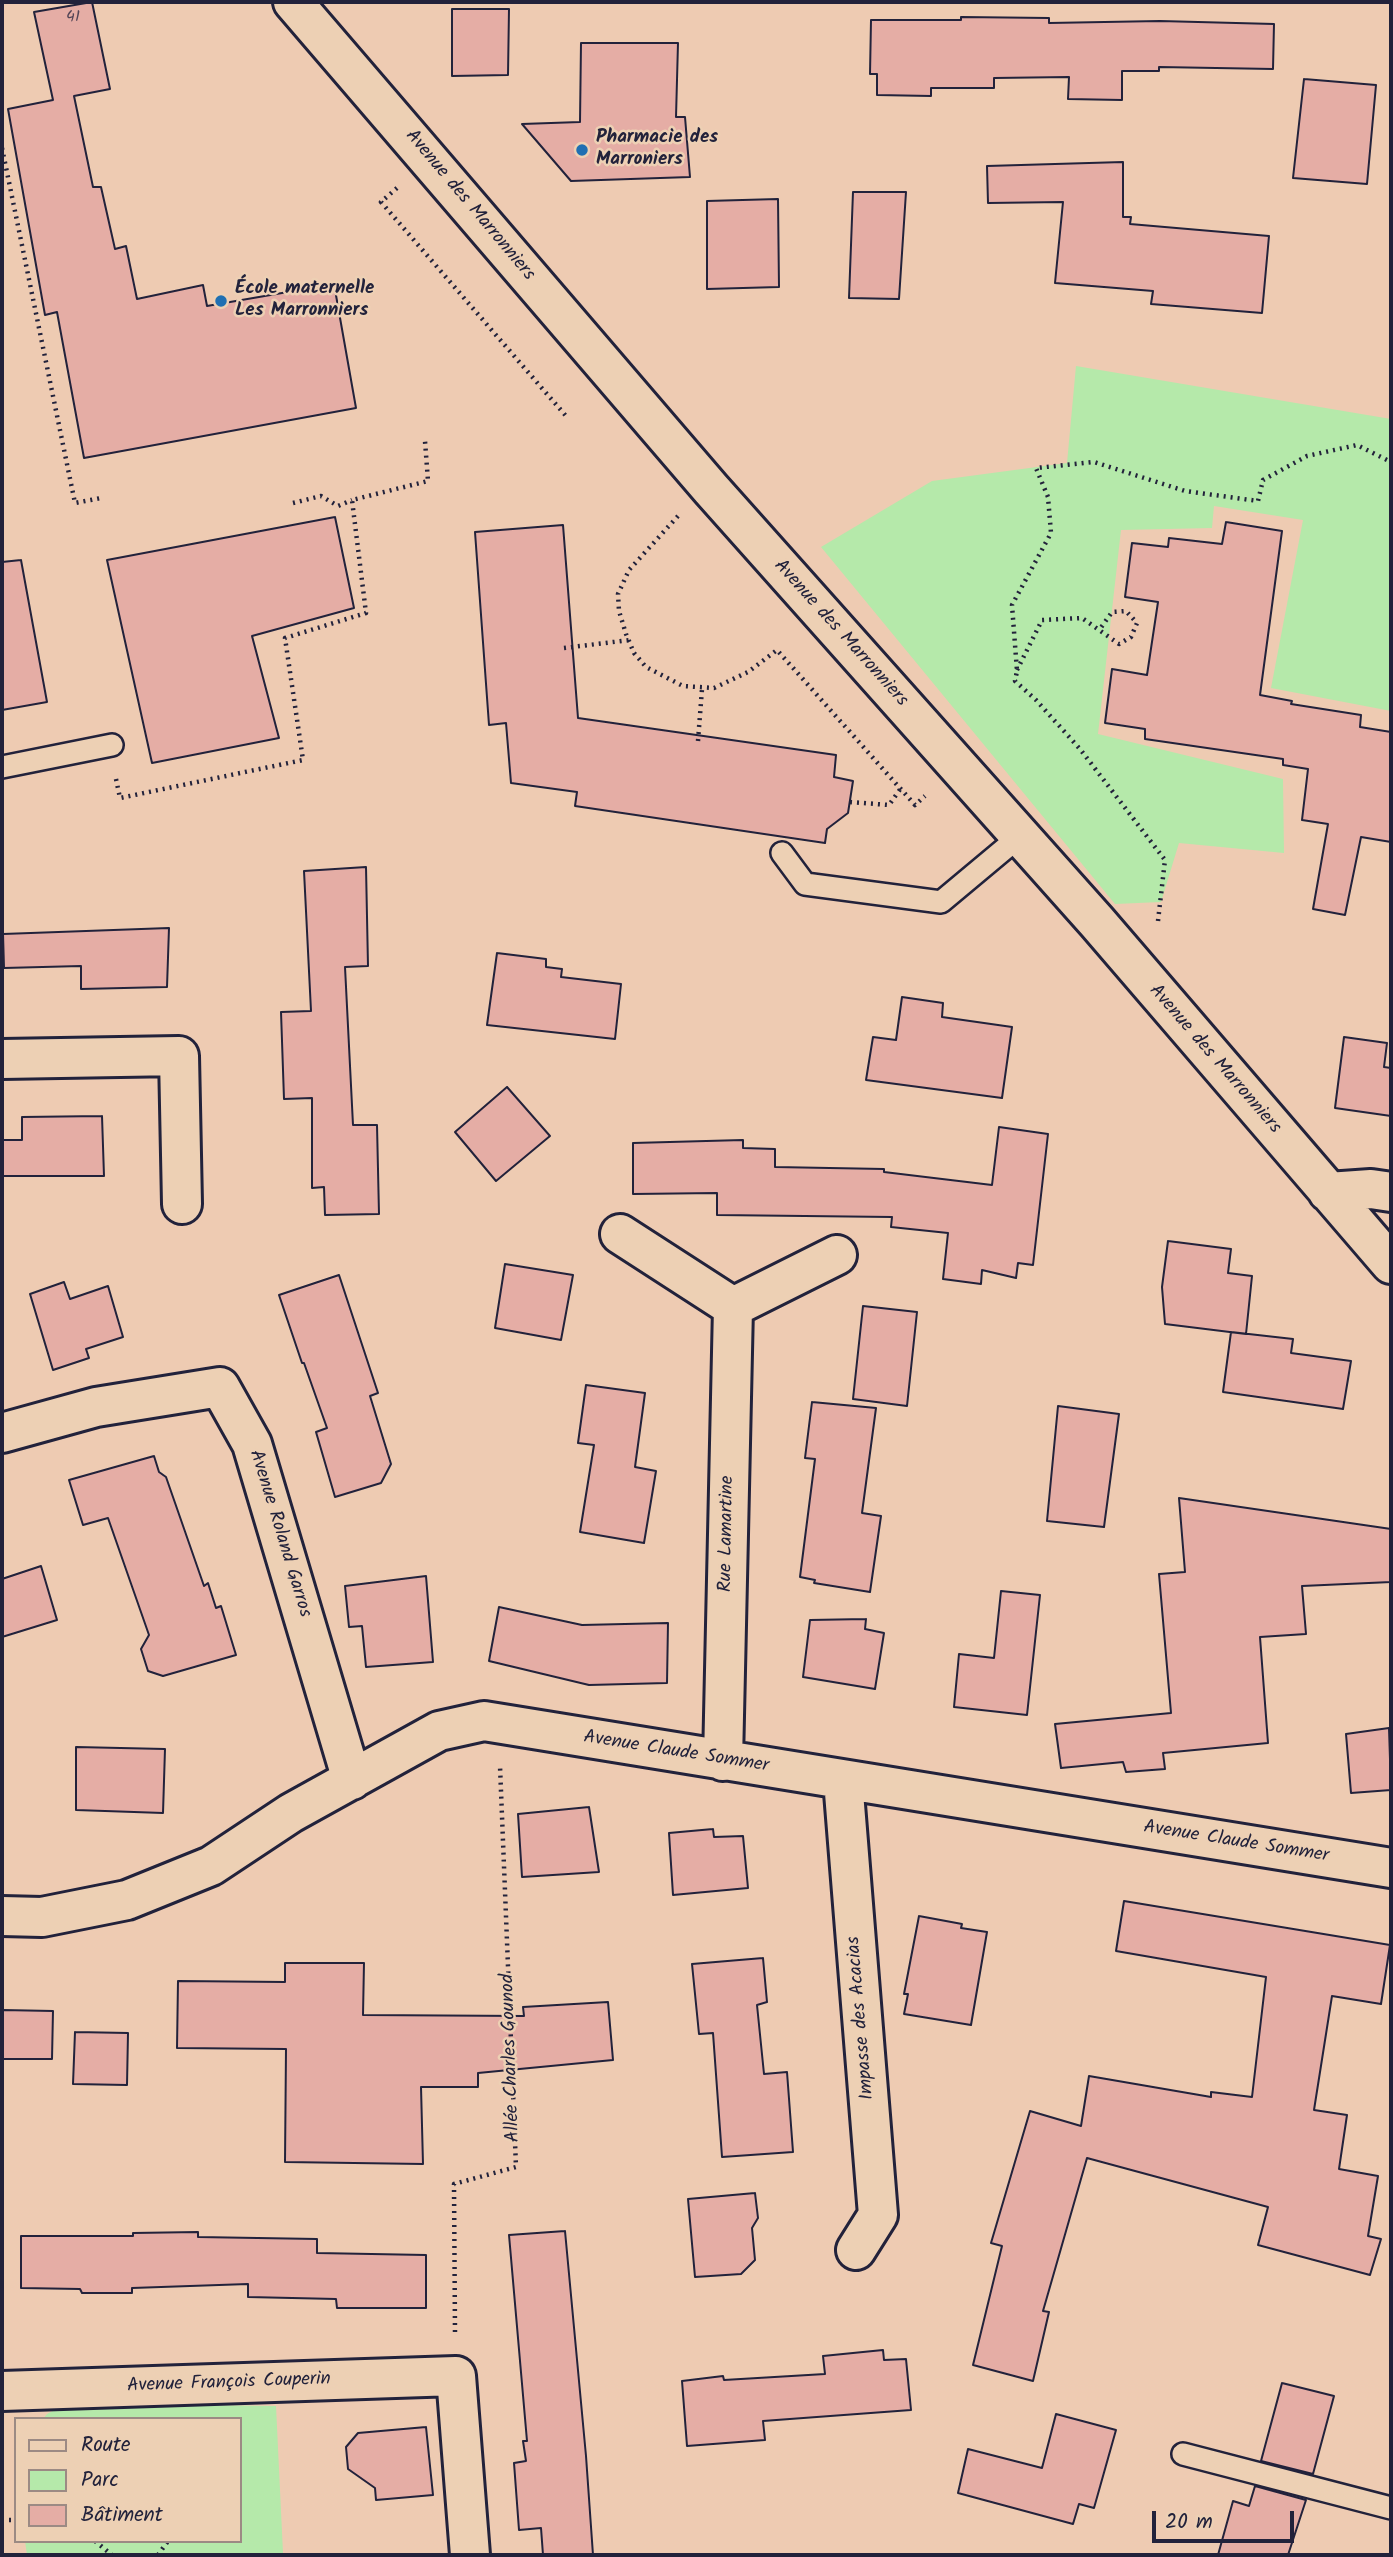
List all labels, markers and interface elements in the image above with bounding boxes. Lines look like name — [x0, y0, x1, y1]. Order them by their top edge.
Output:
house number: 41 — [66, 8, 80, 28]
street label: Avenue des Marronniers — [399, 126, 539, 286]
place label: Pharmacie des Marroniers — [596, 128, 718, 172]
marker: Pharmacie des Marroniers — [574, 142, 590, 158]
place label: École maternelle Les Marronniers — [235, 279, 374, 323]
marker: École maternelle Les Marronniers — [213, 293, 229, 309]
street label: Avenue des Marronniers — [768, 556, 912, 712]
street label: Avenue des Marronniers — [1143, 981, 1285, 1139]
street label: Avenue Roland Garros — [243, 1448, 315, 1620]
street label: Rue Lamartine — [716, 1476, 740, 1592]
street label: Avenue Claude Sommer — [582, 1727, 770, 1779]
street label: Avenue Claude Sommer — [1142, 1817, 1330, 1869]
street label: Impasse des Acacias — [843, 1935, 881, 2101]
street label: Allée Charles Gounod — [498, 1973, 526, 2143]
street label: Avenue François Couperin — [127, 2369, 331, 2399]
legend — [14, 2417, 242, 2543]
text: Route — [81, 2429, 130, 2462]
text: Parc — [81, 2464, 119, 2497]
scale bar — [1155, 2498, 1297, 2542]
text: Bâtiment — [81, 2499, 163, 2532]
text: 20 m — [1165, 2506, 1213, 2539]

